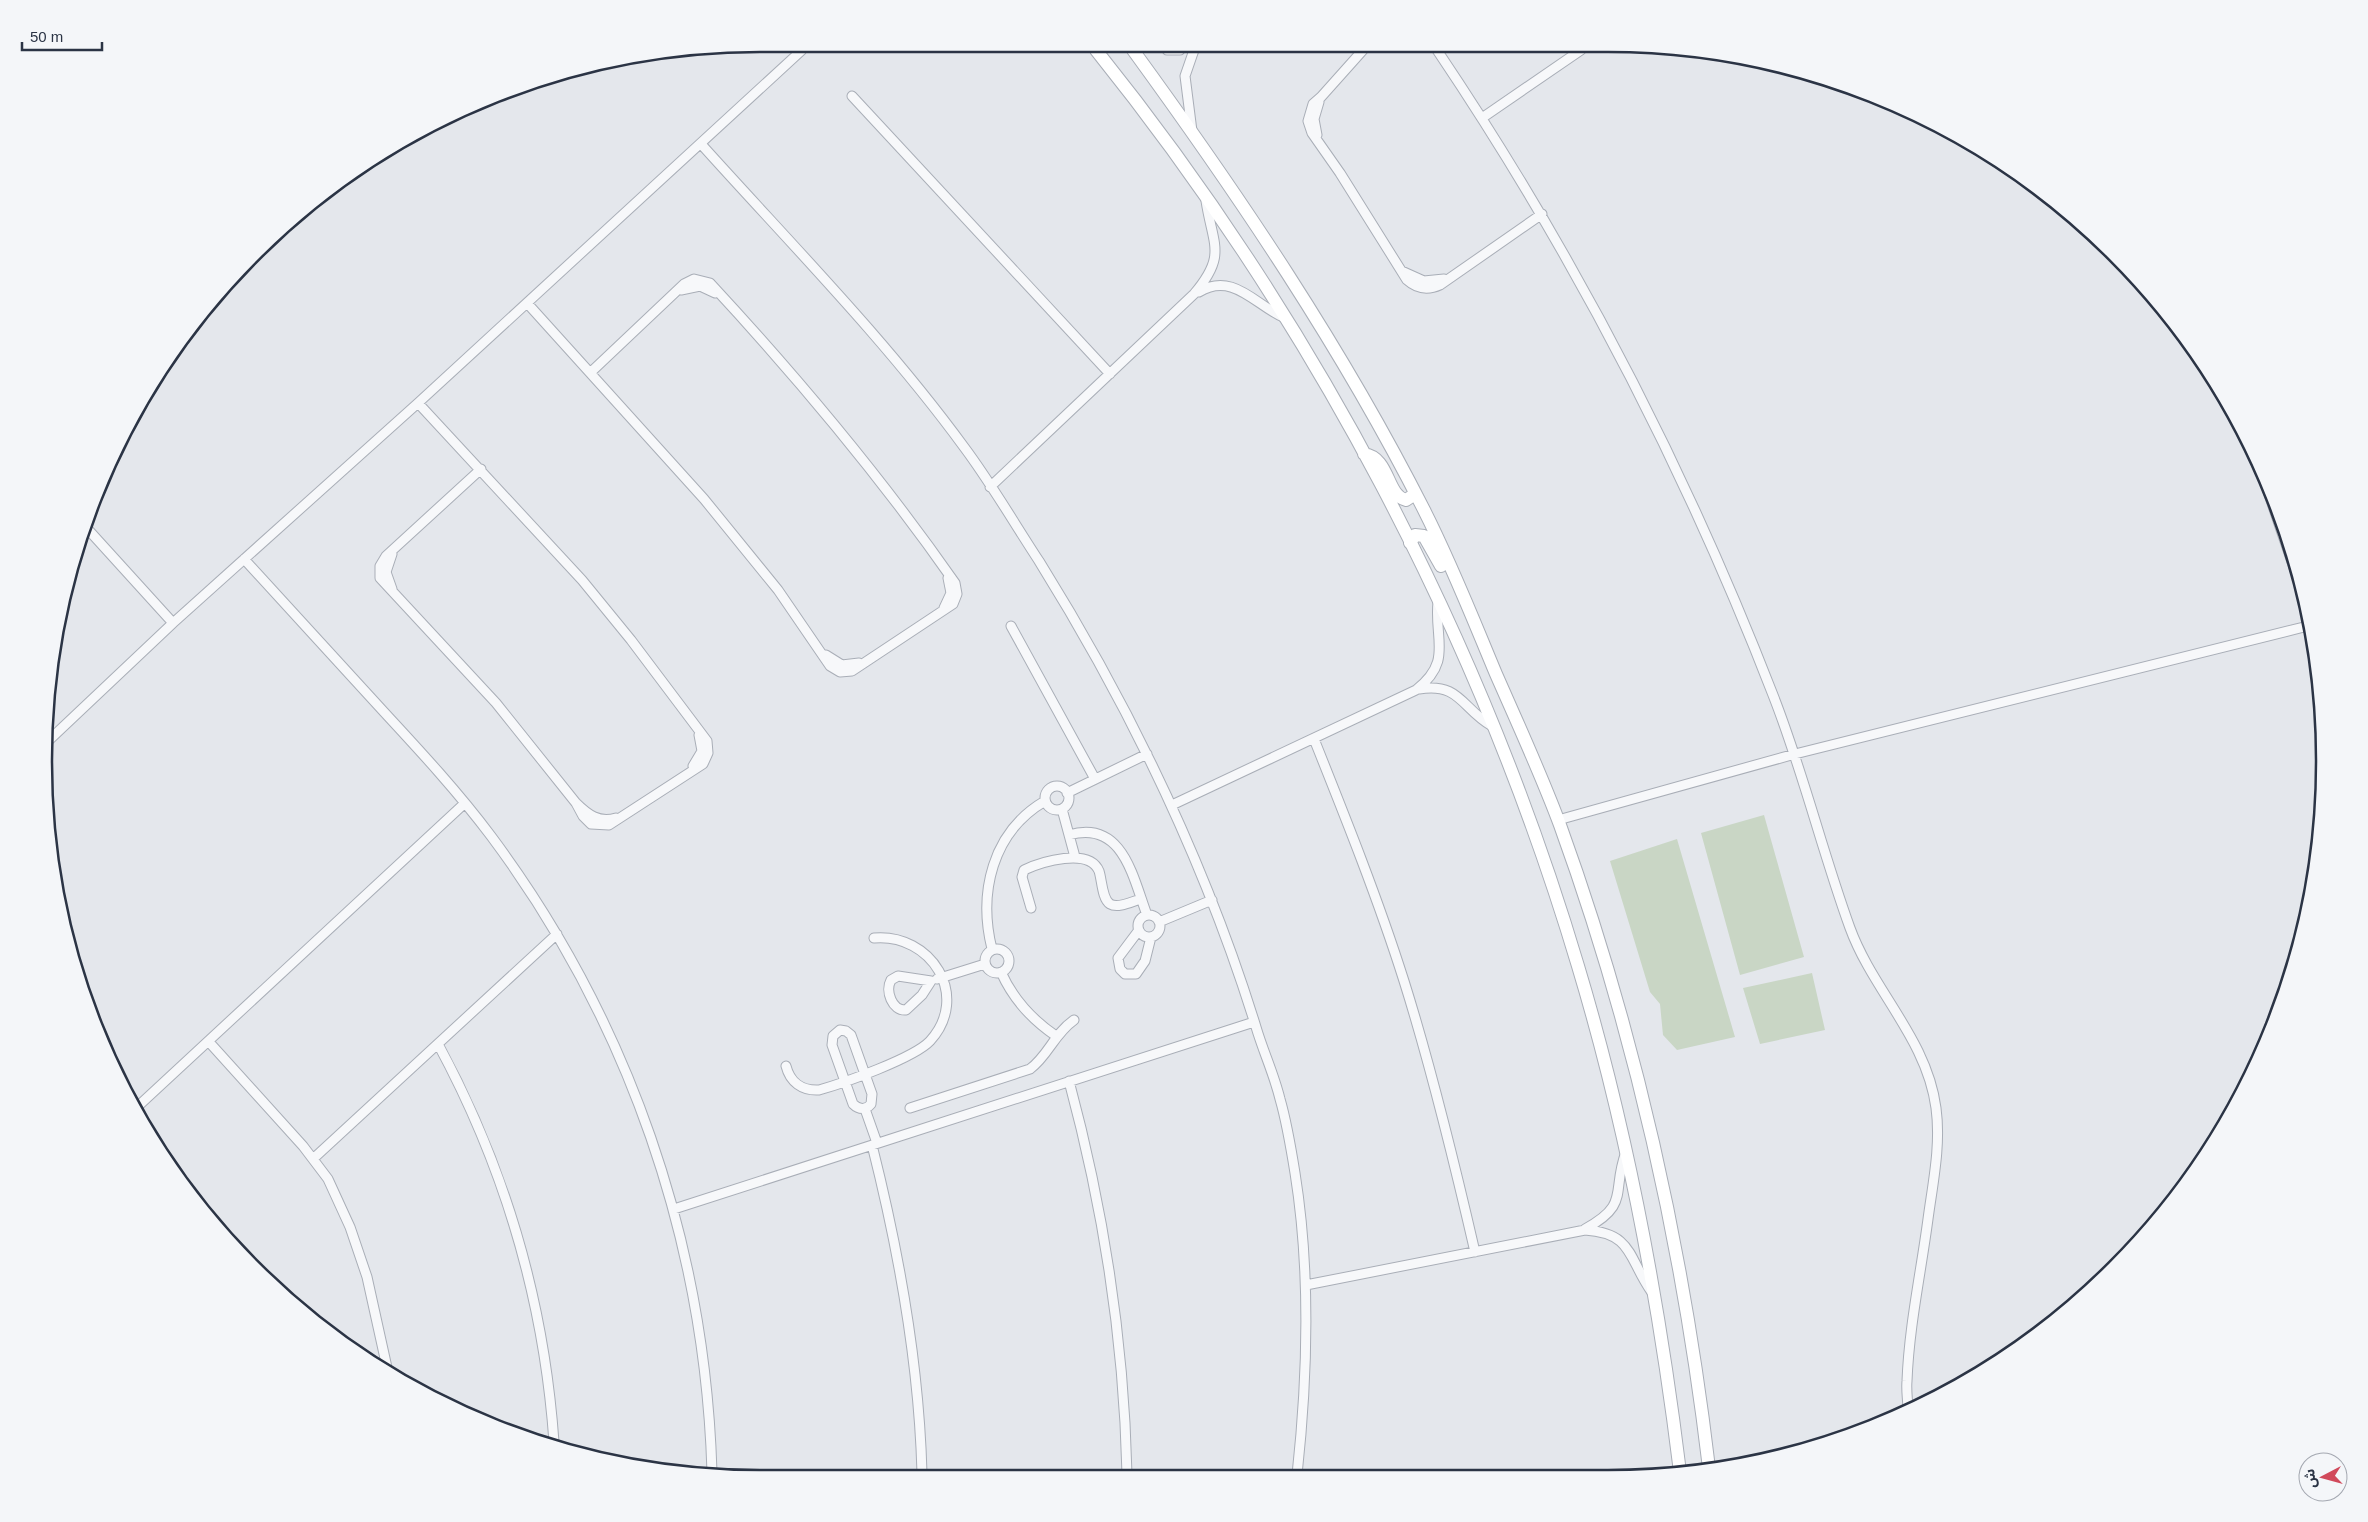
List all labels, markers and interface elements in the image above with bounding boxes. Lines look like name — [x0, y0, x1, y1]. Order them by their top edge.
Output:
scale bar — [22, 20, 102, 52]
text: 50 m — [30, 28, 63, 45]
north arrow — [2298, 1452, 2348, 1502]
text: ش — [2301, 1468, 2319, 1489]

